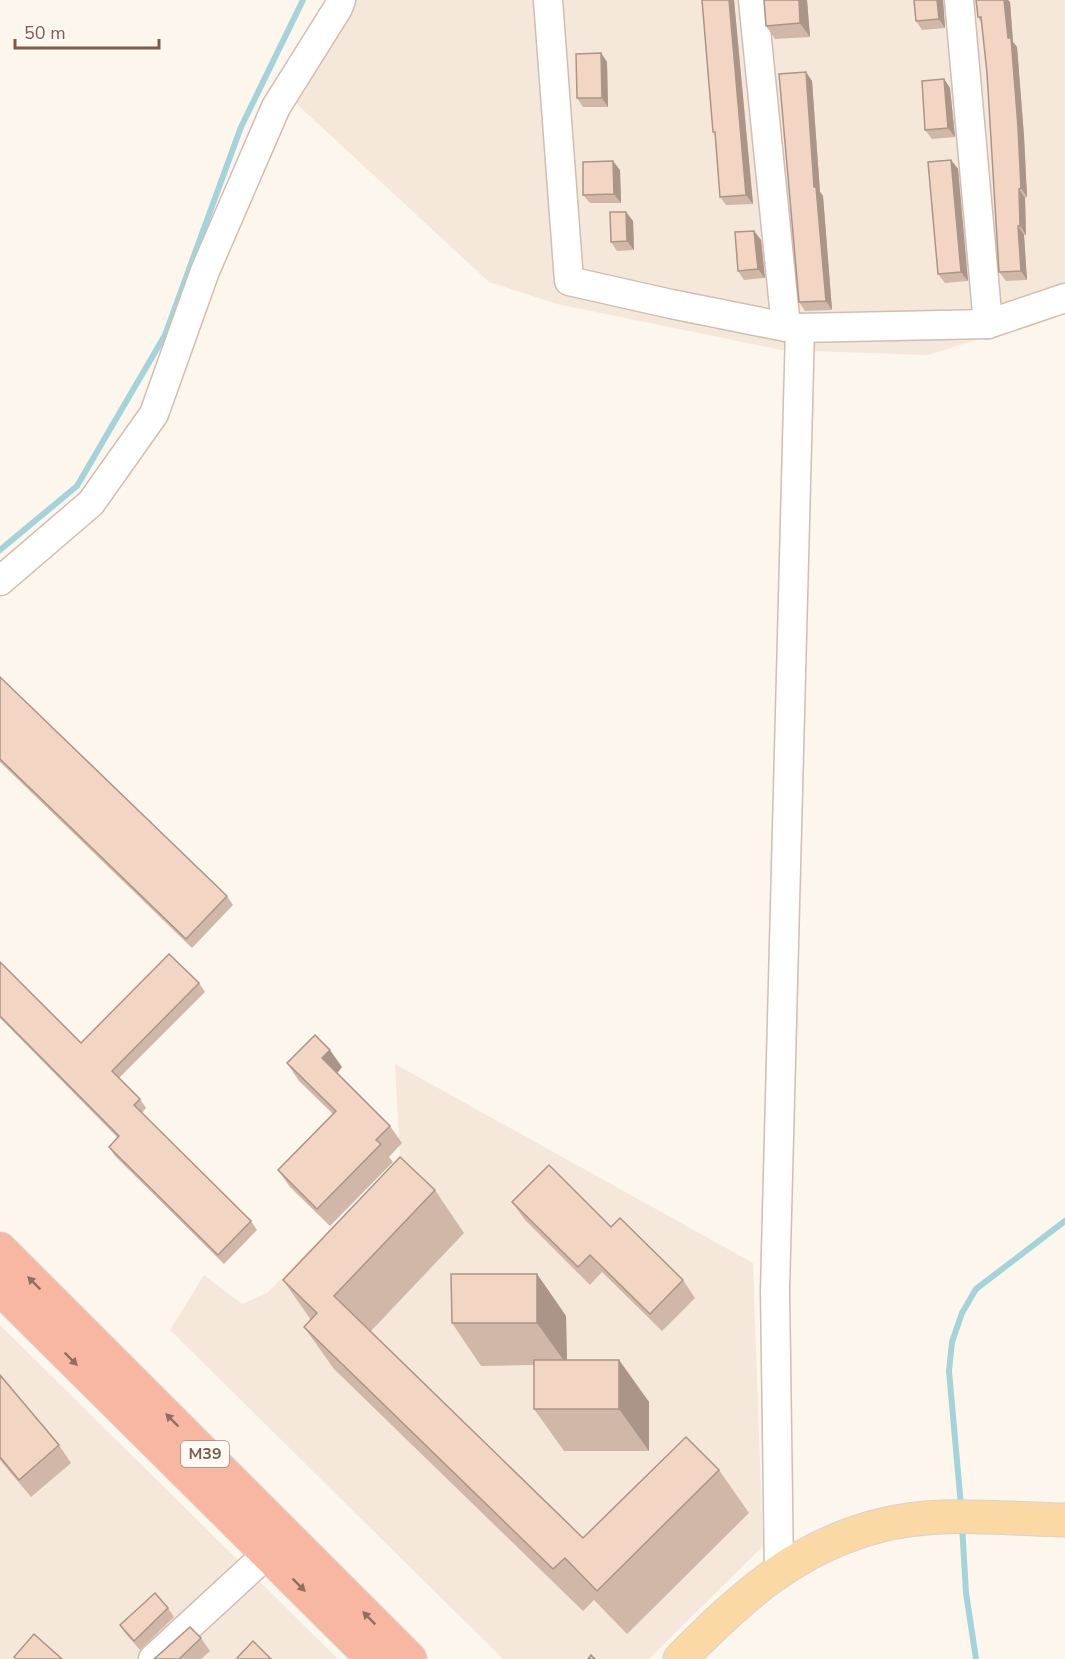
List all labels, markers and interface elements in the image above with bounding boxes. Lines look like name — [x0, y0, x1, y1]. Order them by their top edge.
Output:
scale bar — [15, 12, 159, 50]
text: 50 m — [24, 21, 66, 45]
one-way arrow — [27, 1276, 41, 1290]
one-way arrow — [64, 1351, 78, 1365]
one-way arrow — [165, 1414, 179, 1428]
road number: M39 — [181, 1441, 229, 1467]
one-way arrow — [291, 1578, 305, 1592]
one-way arrow — [363, 1611, 377, 1625]

